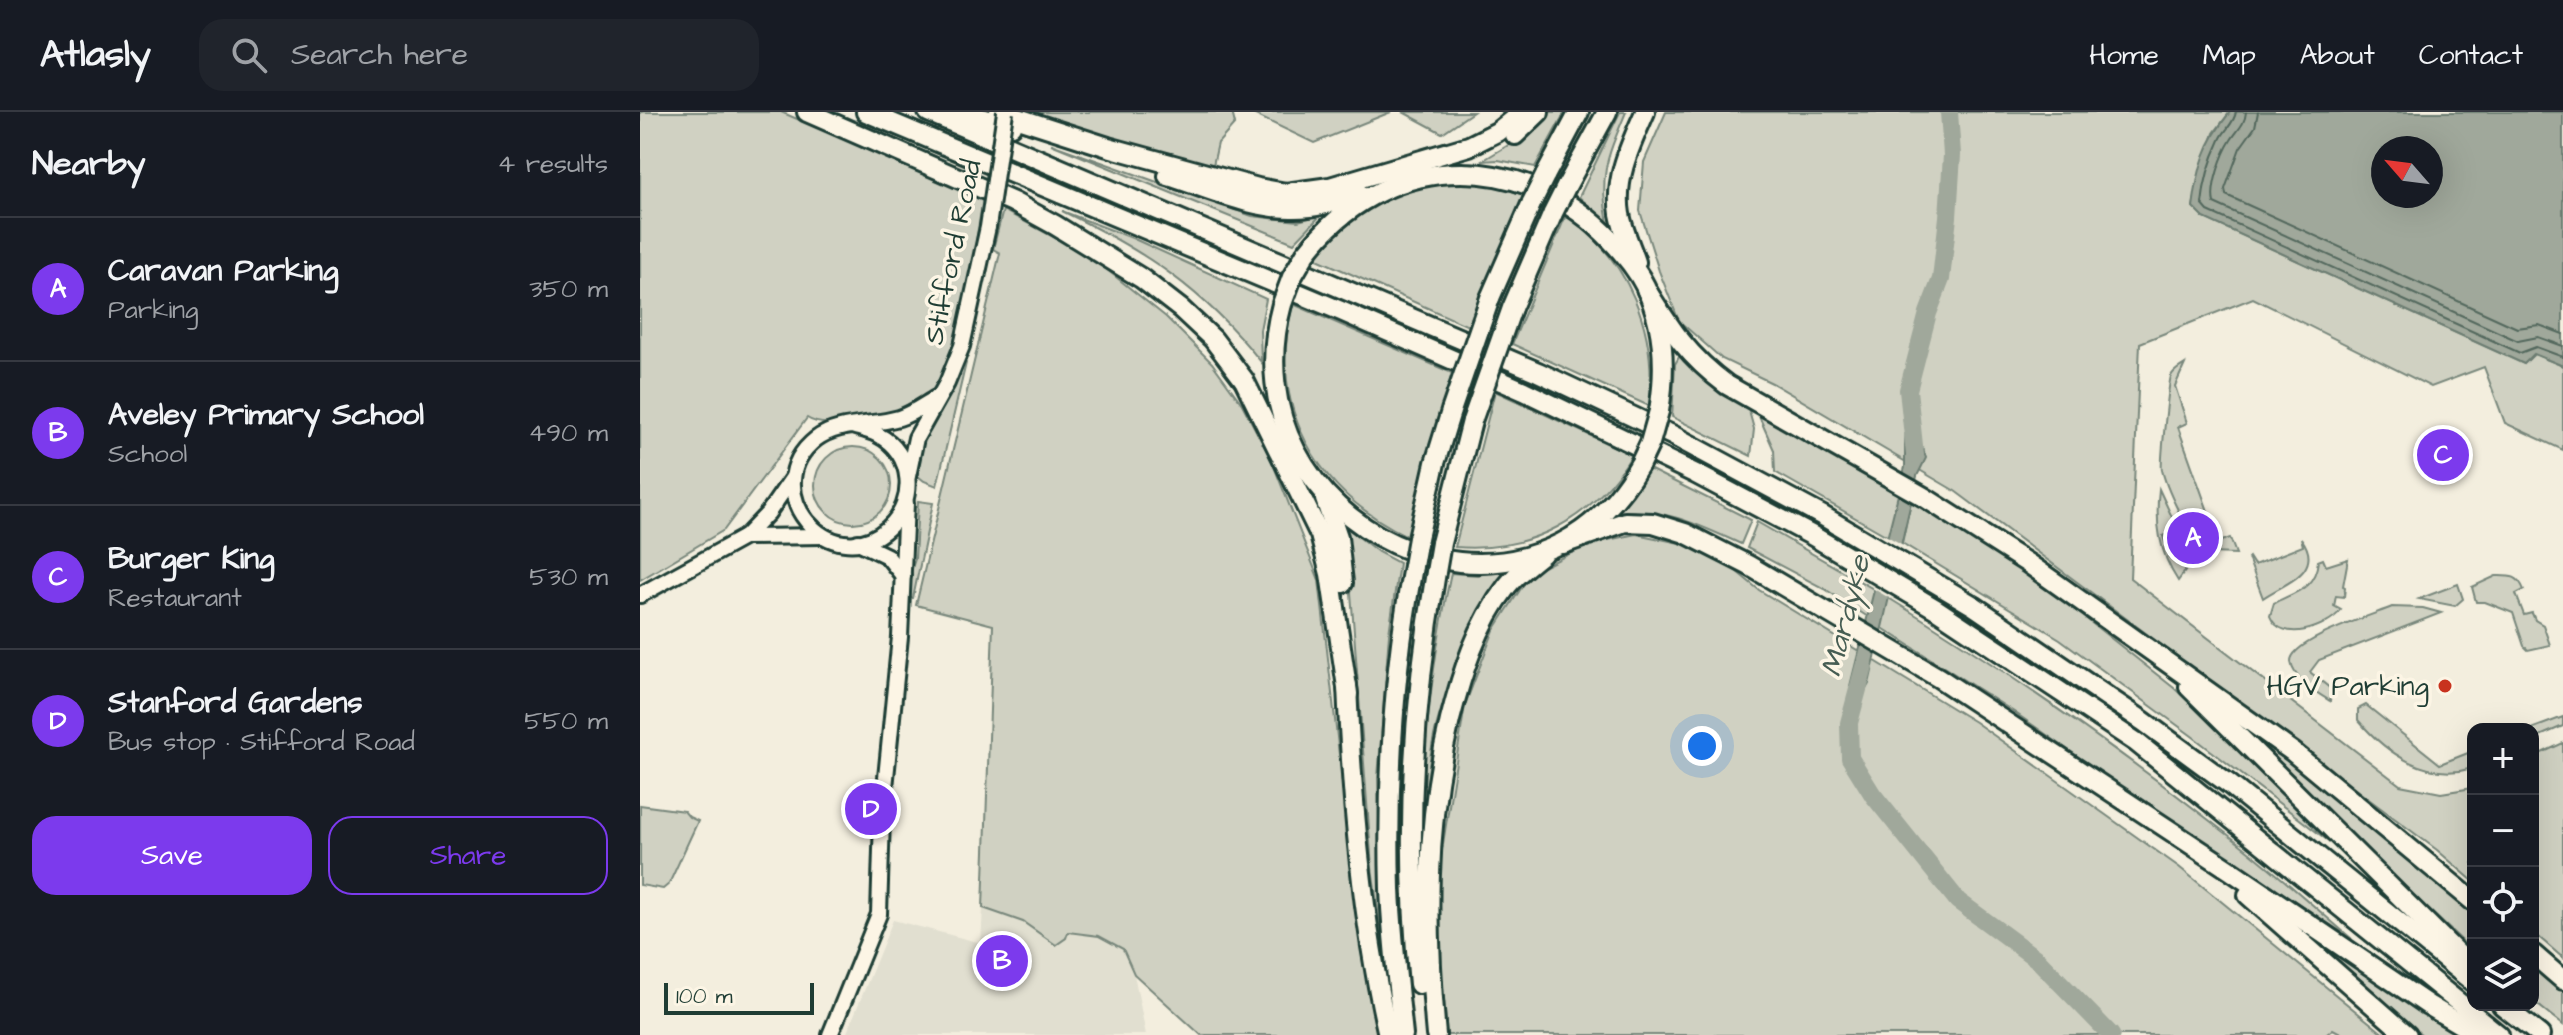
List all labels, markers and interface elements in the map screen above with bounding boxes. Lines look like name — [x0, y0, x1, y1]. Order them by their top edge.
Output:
search box — [199, 19, 759, 91]
text: Atlasly — [40, 29, 151, 81]
icon: search — [227, 33, 271, 77]
text: Search here — [291, 34, 468, 76]
text: Home — [2089, 36, 2159, 75]
text: Map — [2203, 36, 2256, 75]
text: About — [2300, 36, 2375, 75]
text: Contact — [2419, 36, 2523, 75]
north arrow — [2371, 136, 2443, 208]
text: Nearby — [32, 140, 146, 188]
text: 4 results — [498, 146, 608, 182]
street label: Stifford Road — [914, 156, 992, 348]
text: Caravan Parking — [108, 250, 339, 292]
text: A — [50, 271, 66, 307]
text: 350 m — [529, 271, 608, 307]
text: Parking — [108, 292, 198, 328]
text: Aveley Primary School — [108, 394, 424, 436]
text: B — [49, 415, 67, 451]
text: 490 m — [528, 415, 608, 451]
pin: C — [2417, 425, 2469, 485]
text: School — [108, 436, 187, 472]
pin: A — [2167, 508, 2219, 568]
text: Burger King — [108, 538, 275, 580]
water label: Mardyke — [1811, 549, 1883, 681]
text: C — [49, 559, 67, 595]
text: 530 m — [529, 559, 608, 595]
text: Restaurant — [108, 580, 242, 616]
place label: HGV Parking — [2266, 667, 2429, 707]
marker: HGV Parking — [2436, 677, 2454, 695]
text: Stanford Gardens — [108, 682, 363, 724]
text: D — [50, 703, 66, 739]
text: 550 m — [524, 703, 608, 739]
map controls — [2467, 723, 2539, 1011]
button: + — [2467, 723, 2539, 795]
text: Bus stop · Stifford Road — [108, 724, 415, 760]
your location — [1682, 726, 1722, 766]
pin: D — [845, 779, 897, 839]
button: − — [2467, 795, 2539, 867]
button: Save — [32, 816, 312, 895]
button: Share — [328, 816, 608, 895]
button: locate — [2467, 867, 2539, 939]
pin: B — [976, 931, 1028, 991]
button: layers — [2467, 939, 2539, 1011]
scale bar — [664, 979, 814, 1015]
text: 100 m — [676, 981, 733, 1012]

